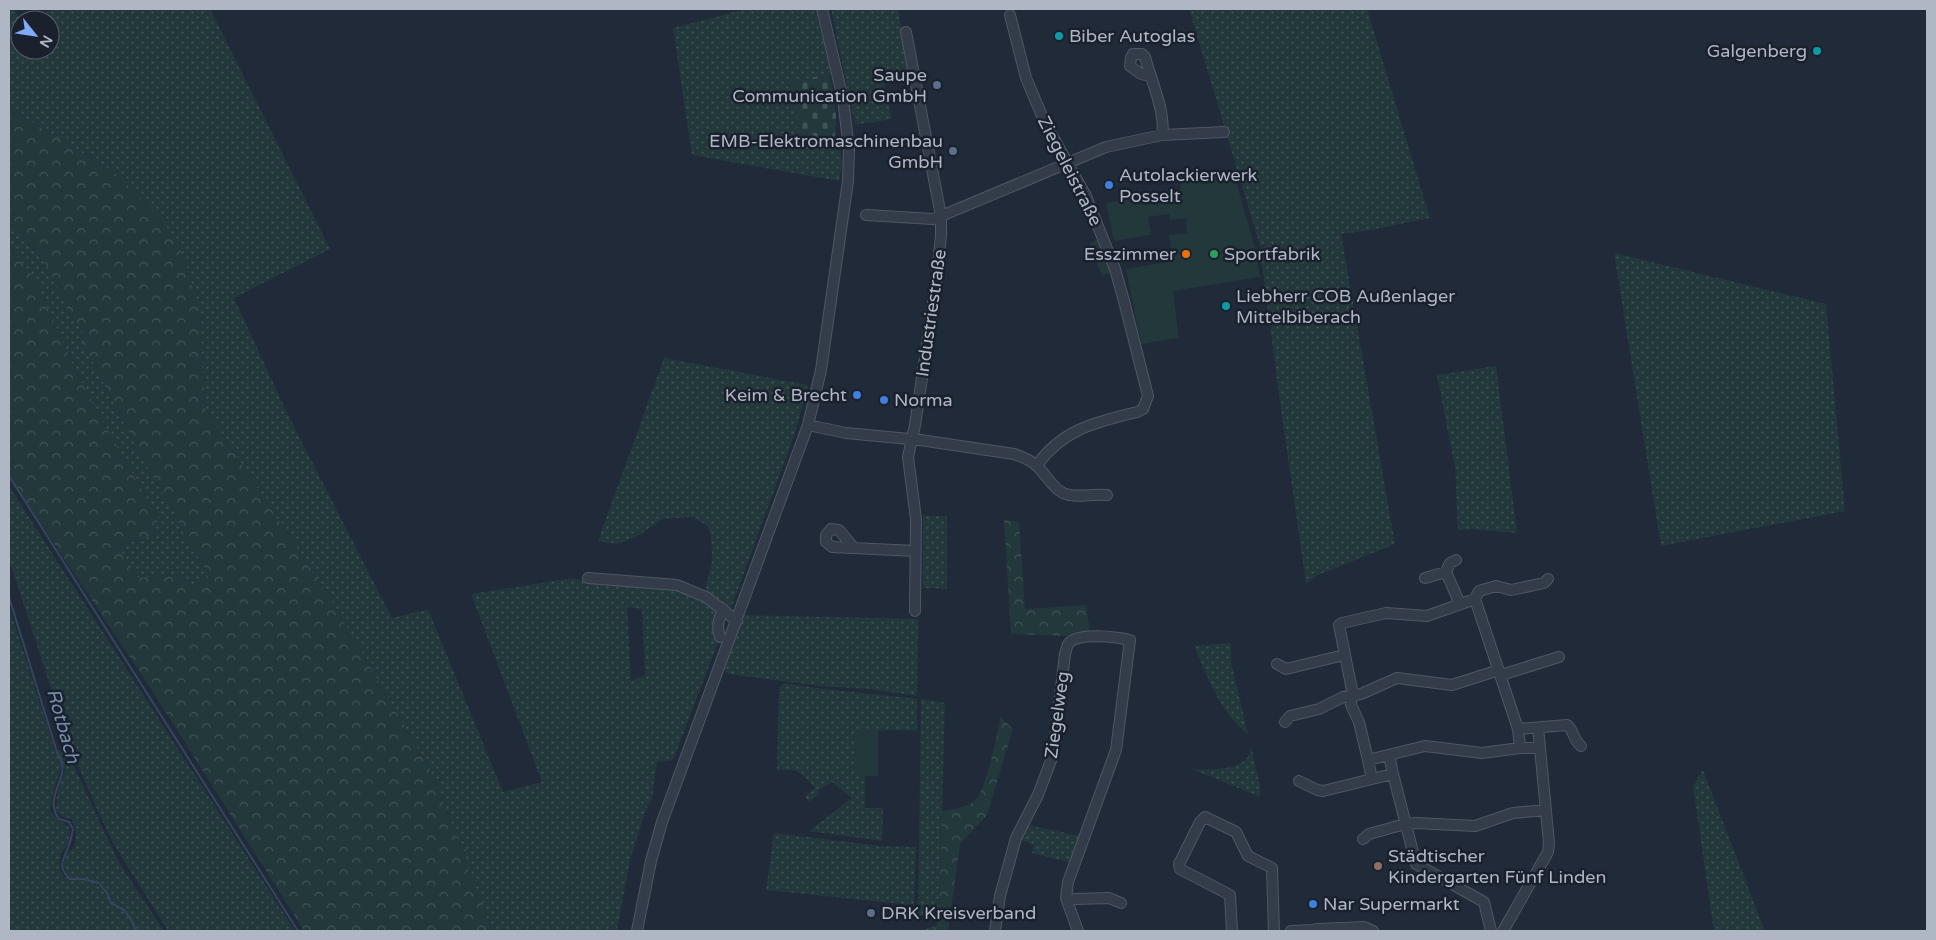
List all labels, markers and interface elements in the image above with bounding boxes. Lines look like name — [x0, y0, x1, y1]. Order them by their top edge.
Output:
north arrow — [10, 10, 60, 60]
place label: Biber Autoglas — [1069, 25, 1195, 47]
marker: Biber Autoglas — [1053, 30, 1065, 42]
text: N — [36, 32, 56, 50]
place label: Galgenberg — [1707, 40, 1807, 62]
marker: Galgenberg — [1811, 45, 1823, 57]
place label: Saupe Communication GmbH — [732, 64, 927, 107]
marker: Saupe Communication GmbH — [931, 79, 943, 91]
street label: Ziegeleistraße — [1033, 112, 1107, 230]
place label: EMB-Elektromaschinenbau GmbH — [709, 130, 943, 173]
marker: EMB-Elektromaschinenbau GmbH — [947, 145, 959, 157]
place label: Autolackierwerk Posselt — [1119, 164, 1258, 207]
marker: Autolackierwerk Posselt — [1103, 179, 1115, 191]
place label: Esszimmer — [1084, 243, 1176, 265]
place label: Sportfabrik — [1224, 243, 1320, 265]
street label: Industriestraße — [911, 248, 951, 378]
marker: Esszimmer — [1180, 248, 1192, 260]
marker: Sportfabrik — [1208, 248, 1220, 260]
place label: Liebherr COB Außenlager Mittelbiberach — [1236, 285, 1455, 328]
marker: Liebherr COB Außenlager Mittelbiberach — [1220, 300, 1232, 312]
place label: Keim & Brecht — [725, 384, 847, 406]
marker: Keim & Brecht — [851, 389, 863, 401]
place label: Norma — [894, 389, 953, 411]
marker: Norma — [878, 394, 890, 406]
street label: Ziegelweg — [1040, 670, 1074, 760]
water label: Rotbach — [42, 686, 84, 766]
place label: Städtischer Kindergarten Fünf Linden — [1388, 845, 1607, 888]
marker: Städtischer Kindergarten Fünf Linden — [1372, 860, 1384, 872]
place label: Nar Supermarkt — [1323, 893, 1460, 915]
marker: Nar Supermarkt — [1307, 898, 1319, 910]
place label: DRK Kreisverband — [881, 902, 1036, 924]
marker: DRK Kreisverband — [865, 907, 877, 919]

